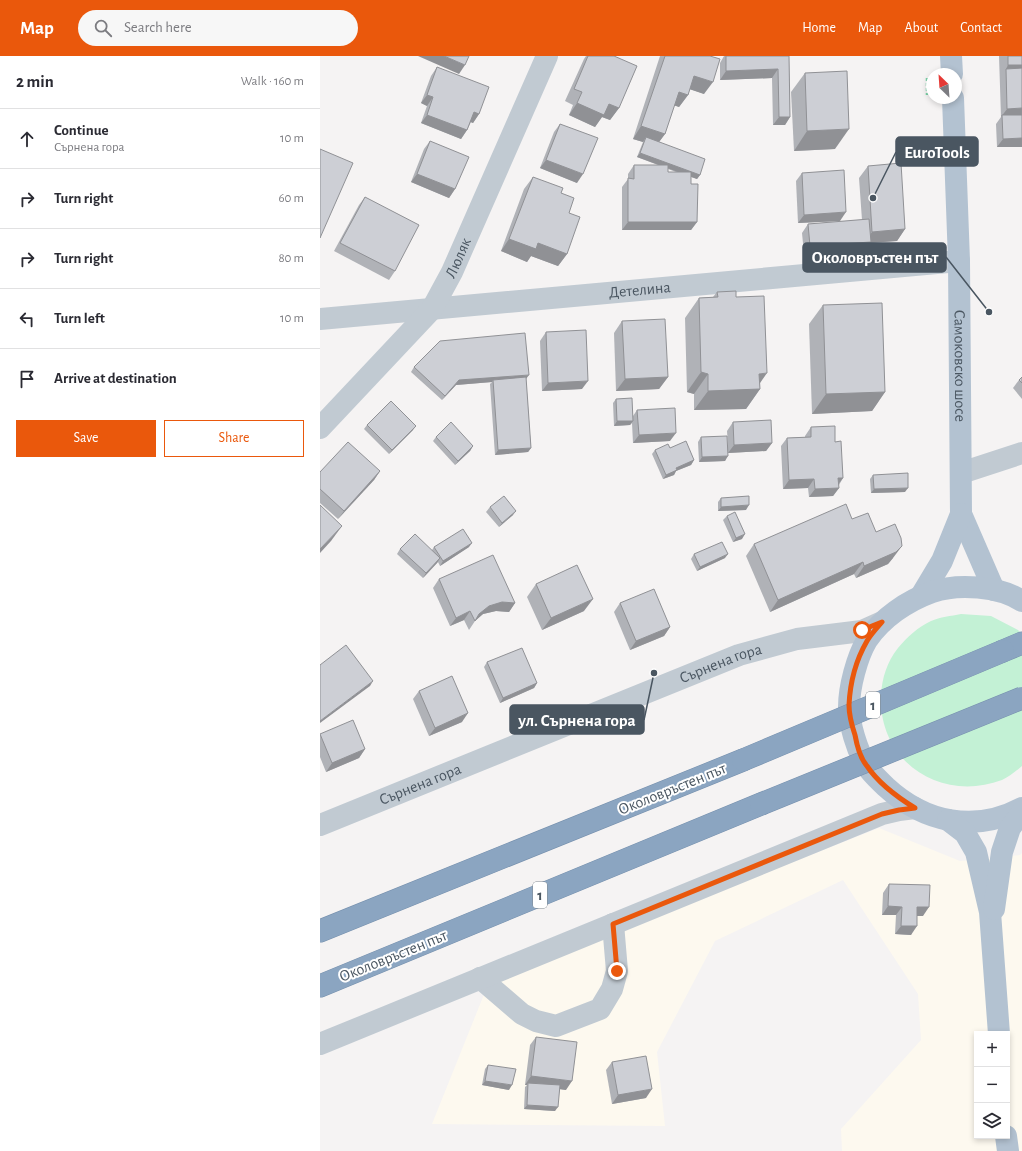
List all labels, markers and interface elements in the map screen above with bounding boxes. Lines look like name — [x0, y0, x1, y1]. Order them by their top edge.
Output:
search box — [78, 10, 358, 46]
icon: search — [92, 17, 114, 39]
text: Map — [20, 19, 54, 38]
text: Search here — [124, 20, 192, 35]
text: Home — [802, 21, 836, 35]
text: Map — [858, 21, 882, 35]
text: About — [904, 21, 938, 35]
text: Contact — [960, 21, 1002, 35]
north arrow — [926, 68, 962, 104]
text: 2 min — [16, 73, 54, 90]
text: Walk · 160 m — [241, 75, 304, 88]
text: Continue — [54, 123, 109, 138]
icon: ahead — [16, 128, 38, 150]
text: 10 m — [280, 132, 304, 145]
callout: EuroTools — [896, 137, 978, 166]
text: Сърнена гора — [54, 141, 125, 154]
text: EuroTools — [904, 144, 970, 161]
icon: right — [16, 188, 38, 210]
text: Turn right — [54, 191, 113, 206]
text: 60 m — [278, 192, 304, 205]
street label: Люляк — [442, 235, 474, 281]
callout: Околовръстен път — [803, 243, 946, 272]
icon: right — [16, 248, 38, 270]
text: Околовръстен път — [811, 249, 939, 266]
text: Turn right — [54, 251, 113, 266]
text: 80 m — [278, 252, 304, 265]
street label: Детелина — [608, 279, 671, 301]
icon: left — [16, 308, 38, 330]
street label: Самоковско шосе — [951, 310, 968, 422]
text: Turn left — [54, 311, 105, 326]
text: 10 m — [280, 312, 304, 325]
icon: arrive — [16, 368, 38, 390]
text: Arrive at destination — [54, 371, 177, 386]
button: Save — [16, 420, 156, 457]
button: Share — [164, 420, 304, 457]
route start — [853, 621, 871, 639]
street label: Сърнена гора — [677, 641, 764, 686]
road number: 1 — [866, 692, 880, 718]
callout: ул. Сърнена гора — [510, 705, 644, 734]
text: ул. Сърнена гора — [517, 712, 636, 730]
street label: Околовръстен път — [616, 760, 728, 818]
street label: Сърнена гора — [377, 761, 463, 808]
road number: 1 — [533, 882, 547, 908]
street label: Околовръстен път — [337, 927, 449, 985]
route end — [608, 962, 626, 980]
map controls — [974, 1031, 1010, 1139]
button: + — [974, 1031, 1010, 1067]
button: − — [974, 1067, 1010, 1103]
button: layers — [974, 1103, 1010, 1139]

